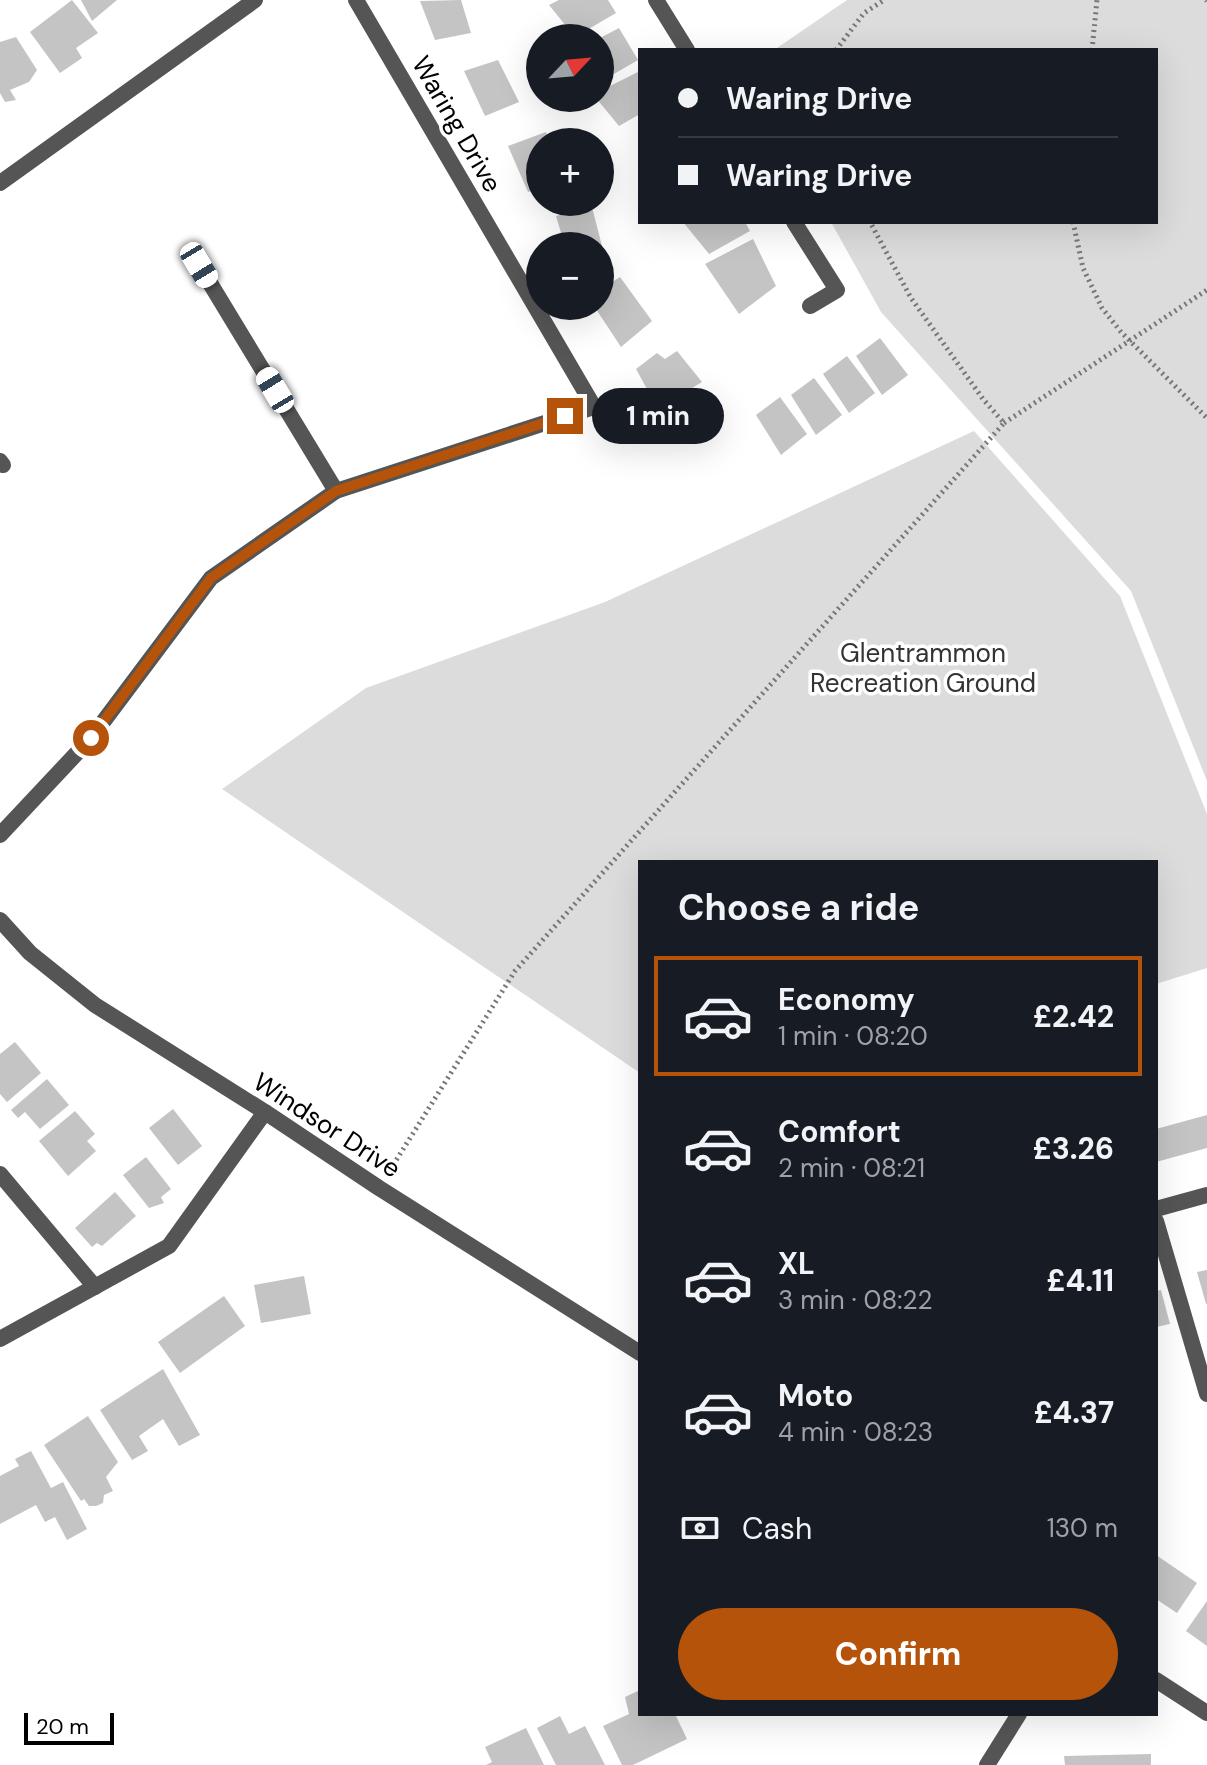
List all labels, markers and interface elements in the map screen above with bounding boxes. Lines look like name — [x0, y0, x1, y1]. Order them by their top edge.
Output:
north arrow — [526, 24, 614, 112]
map controls — [526, 24, 614, 320]
street label: Waring Drive — [404, 50, 510, 198]
text: Waring Drive — [726, 79, 912, 118]
button: + — [526, 128, 614, 216]
text: Waring Drive — [726, 156, 912, 195]
button: − — [526, 232, 614, 320]
car — [176, 238, 222, 292]
car — [252, 363, 298, 417]
callout: 1 min — [593, 388, 725, 444]
route end — [547, 398, 583, 434]
text: 1 min — [626, 399, 690, 433]
park label: Glentrammon Recreation Ground — [810, 636, 1036, 700]
route start — [73, 720, 109, 756]
text: Choose a ride — [678, 884, 919, 931]
icon: car — [682, 980, 754, 1052]
text: Economy — [778, 980, 915, 1019]
text: £2.42 — [1033, 997, 1114, 1036]
text: 1 min · 08:20 — [778, 1019, 928, 1053]
street label: Windsor Drive — [247, 1065, 407, 1185]
icon: car — [682, 1112, 754, 1184]
text: Comfort — [778, 1112, 901, 1151]
text: £3.26 — [1033, 1129, 1114, 1168]
text: 2 min · 08:21 — [778, 1151, 925, 1185]
icon: car — [682, 1244, 754, 1316]
text: XL — [778, 1244, 815, 1283]
text: £4.11 — [1047, 1261, 1114, 1300]
text: 3 min · 08:22 — [778, 1283, 932, 1317]
icon: car — [682, 1376, 754, 1448]
text: Moto — [778, 1376, 853, 1415]
text: £4.37 — [1034, 1393, 1114, 1432]
text: 4 min · 08:23 — [778, 1415, 933, 1449]
icon: cash — [678, 1506, 722, 1550]
text: Cash — [742, 1509, 812, 1548]
text: 130 m — [1047, 1511, 1118, 1545]
button: Confirm — [678, 1608, 1118, 1700]
scale bar — [24, 1709, 114, 1745]
text: 20 m — [36, 1712, 89, 1741]

